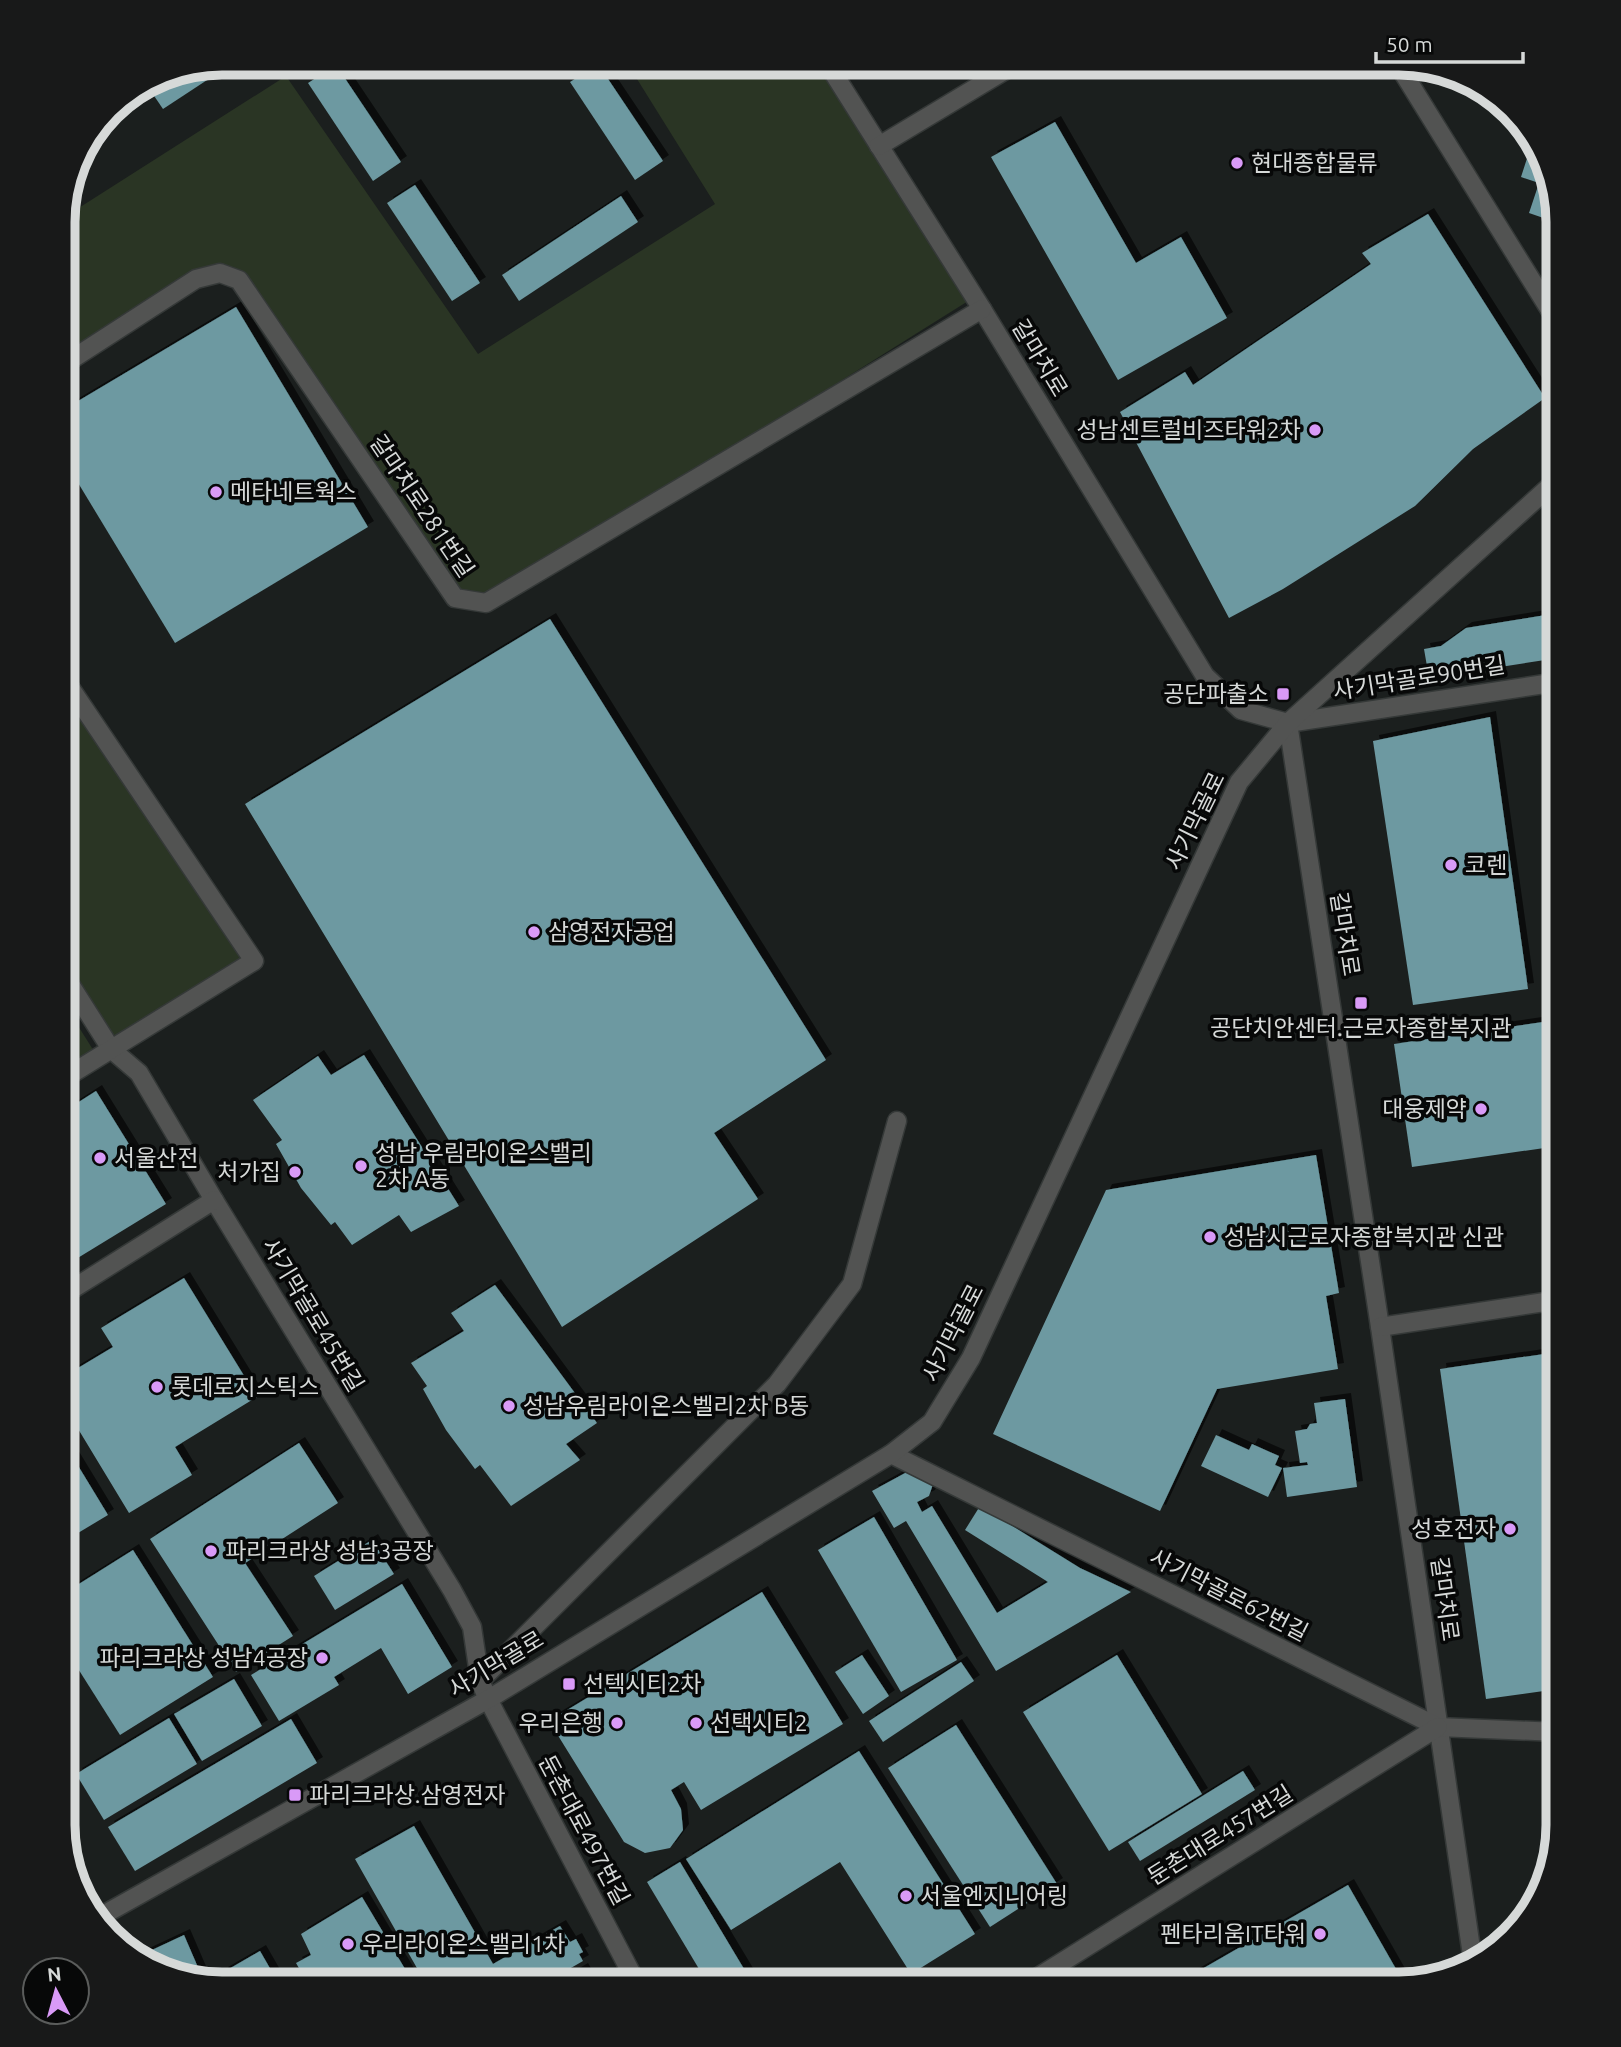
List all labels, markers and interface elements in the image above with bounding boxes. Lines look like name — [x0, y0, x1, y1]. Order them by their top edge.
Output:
scale bar — [1376, 21, 1523, 65]
text: 50 m — [1386, 32, 1433, 56]
place label: 현대종합물류 — [1251, 150, 1378, 175]
marker: 현대종합물류 — [1229, 155, 1245, 171]
street label: 갈마치로 — [1008, 315, 1073, 400]
place label: 성남센트럴비즈타워2차 — [1076, 417, 1301, 442]
marker: 성남센트럴비즈타워2차 — [1307, 422, 1323, 438]
street label: 갈마치로281번길 — [366, 430, 479, 581]
place label: 메타네트웍스 — [230, 479, 357, 504]
marker: 메타네트웍스 — [208, 484, 224, 500]
street label: 사기막골로90번길 — [1331, 652, 1507, 703]
place label: 공단파출소 — [1163, 681, 1269, 706]
marker: 공단파출소 — [1275, 686, 1291, 702]
street label: 사기막골로 — [1160, 768, 1229, 874]
place label: 코렌 — [1465, 852, 1507, 877]
marker: 코렌 — [1443, 857, 1459, 873]
street label: 갈마치로 — [1327, 890, 1364, 978]
place label: 삼영전자공업 — [548, 919, 675, 944]
marker: 삼영전자공업 — [526, 924, 542, 940]
marker: 공단치안센터.근로자종합복지관 — [1353, 995, 1369, 1011]
place label: 공단치안센터.근로자종합복지관 — [1210, 1015, 1512, 1040]
place label: 대웅제약 — [1382, 1096, 1467, 1121]
marker: 대웅제약 — [1473, 1101, 1489, 1117]
place label: 성남 우림라이온스밸리 2차 A동 — [375, 1140, 592, 1191]
place label: 서울산전 — [114, 1145, 199, 1170]
marker: 서울산전 — [92, 1150, 108, 1166]
marker: 성남 우림라이온스밸리 2차 A동 — [353, 1158, 369, 1174]
place label: 처가집 — [218, 1159, 281, 1184]
marker: 처가집 — [287, 1164, 303, 1180]
place label: 성남시근로자종합복지관 신관 — [1224, 1224, 1504, 1249]
marker: 성남시근로자종합복지관 신관 — [1202, 1229, 1218, 1245]
street label: 사기막골로45번길 — [258, 1234, 369, 1396]
street label: 사기막골로 — [917, 1280, 988, 1386]
place label: 롯데로지스틱스 — [171, 1374, 319, 1399]
marker: 롯데로지스틱스 — [149, 1379, 165, 1395]
place label: 성남우림라이온스벨리2차 B동 — [523, 1393, 810, 1418]
marker: 성남우림라이온스벨리2차 B동 — [501, 1398, 517, 1414]
place label: 성호전자 — [1411, 1516, 1496, 1541]
marker: 성호전자 — [1502, 1521, 1518, 1537]
place label: 파리크라상 성남3공장 — [225, 1538, 434, 1563]
marker: 파리크라상 성남3공장 — [203, 1543, 219, 1559]
street label: 사기막골로62번길 — [1146, 1544, 1312, 1645]
street label: 갈마치로 — [1427, 1555, 1464, 1643]
street label: 사기막골로 — [444, 1626, 548, 1702]
place label: 파리크라상 성남4공장 — [99, 1645, 308, 1670]
marker: 파리크라상 성남4공장 — [314, 1650, 330, 1666]
place label: 선텍시티2차 — [583, 1671, 702, 1696]
marker: 선텍시티2차 — [561, 1676, 577, 1692]
place label: 우리은행 — [518, 1710, 603, 1735]
place label: 선택시티2 — [710, 1710, 808, 1735]
marker: 우리은행 — [609, 1715, 625, 1731]
marker: 선택시티2 — [688, 1715, 704, 1731]
street label: 둔촌대로497번길 — [534, 1751, 634, 1909]
street label: 둔촌대로457번길 — [1143, 1780, 1297, 1889]
place label: 파리크라상.삼영전자 — [309, 1782, 505, 1807]
marker: 파리크라상.삼영전자 — [287, 1787, 303, 1803]
place label: 서울엔지니어링 — [920, 1883, 1068, 1908]
marker: 서울엔지니어링 — [898, 1888, 914, 1904]
place label: 펜타리움IT타워 — [1160, 1921, 1306, 1946]
marker: 펜타리움IT타워 — [1312, 1926, 1328, 1942]
place label: 우리라이온스밸리1차 — [362, 1931, 565, 1956]
marker: 우리라이온스밸리1차 — [340, 1936, 356, 1952]
north arrow — [21, 1956, 91, 2026]
text: N — [46, 1962, 62, 1986]

